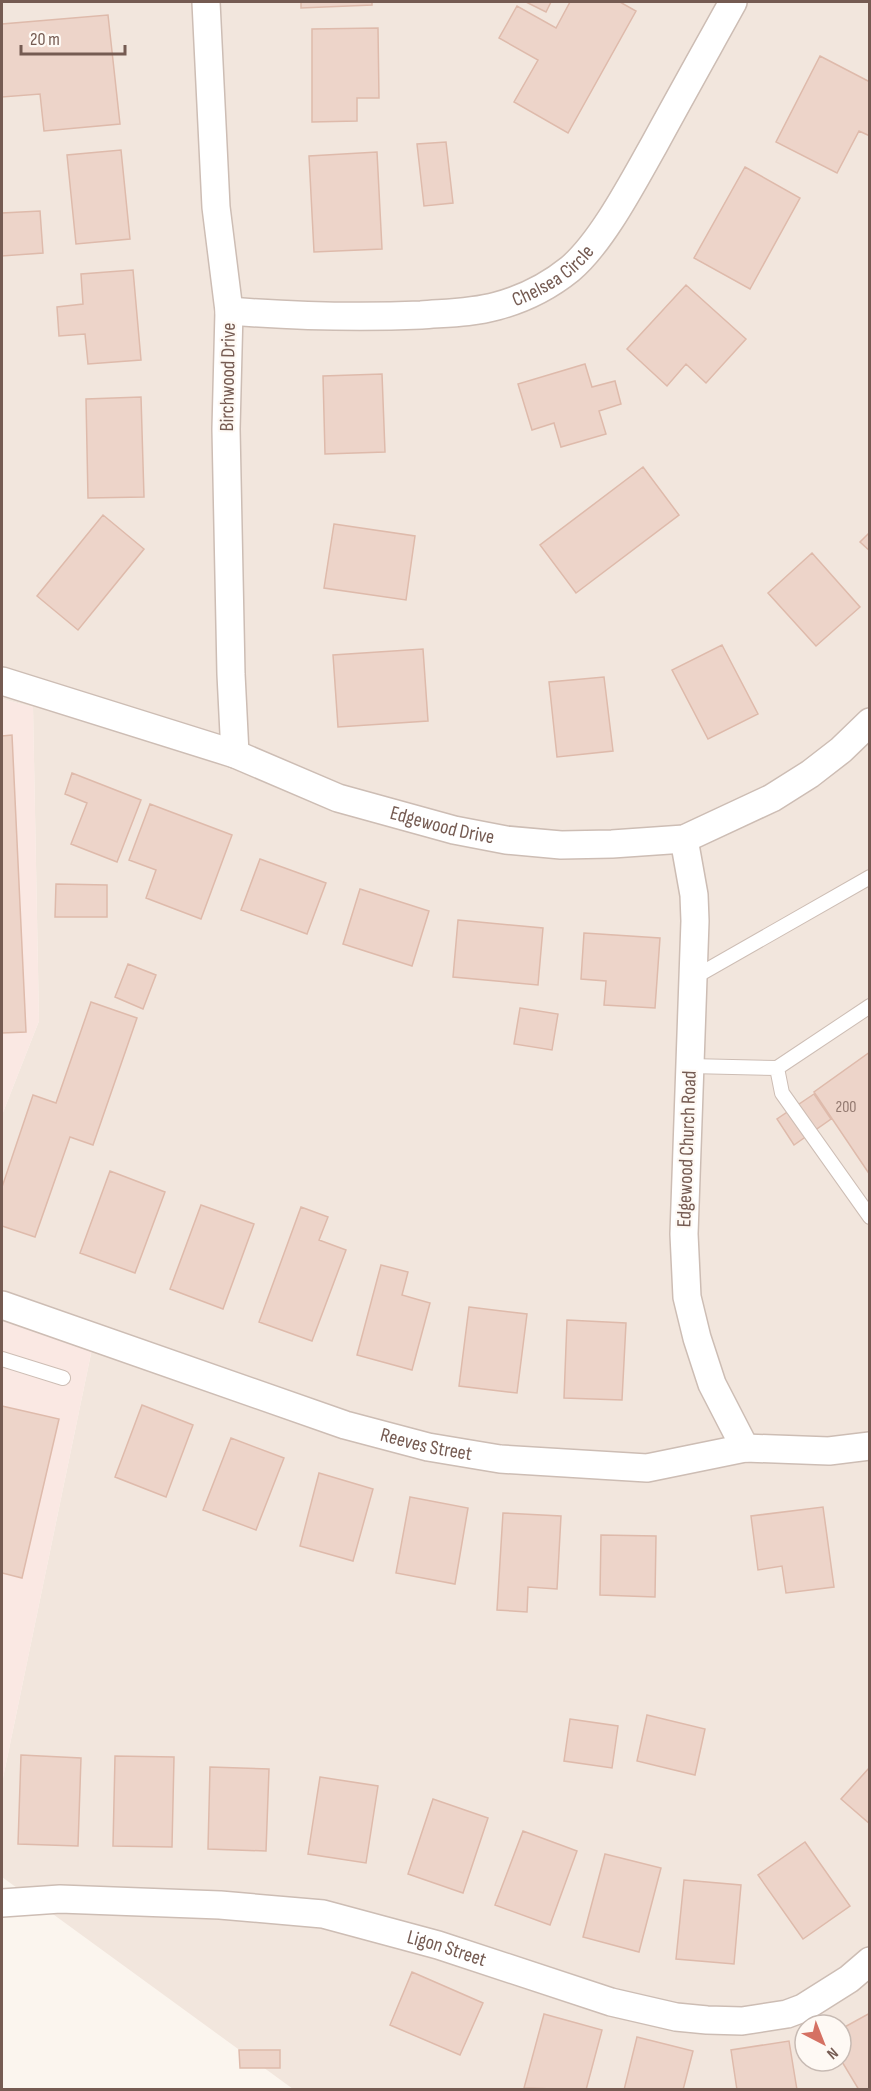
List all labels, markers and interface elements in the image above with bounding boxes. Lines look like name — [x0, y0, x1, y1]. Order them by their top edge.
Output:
scale bar — [21, 18, 124, 56]
text: 20 m — [30, 29, 60, 50]
street label: Chelsea Circle — [509, 240, 599, 312]
street label: Birchwood Drive — [215, 322, 241, 432]
street label: Edgewood Drive — [387, 801, 496, 849]
street label: Edgewood Church Road — [672, 1070, 702, 1228]
house number: 200 — [836, 1098, 856, 1117]
street label: Reeves Street — [378, 1423, 474, 1466]
street label: Ligon Street — [405, 1925, 489, 1972]
north arrow — [793, 2013, 853, 2073]
text: N — [823, 2043, 842, 2063]

